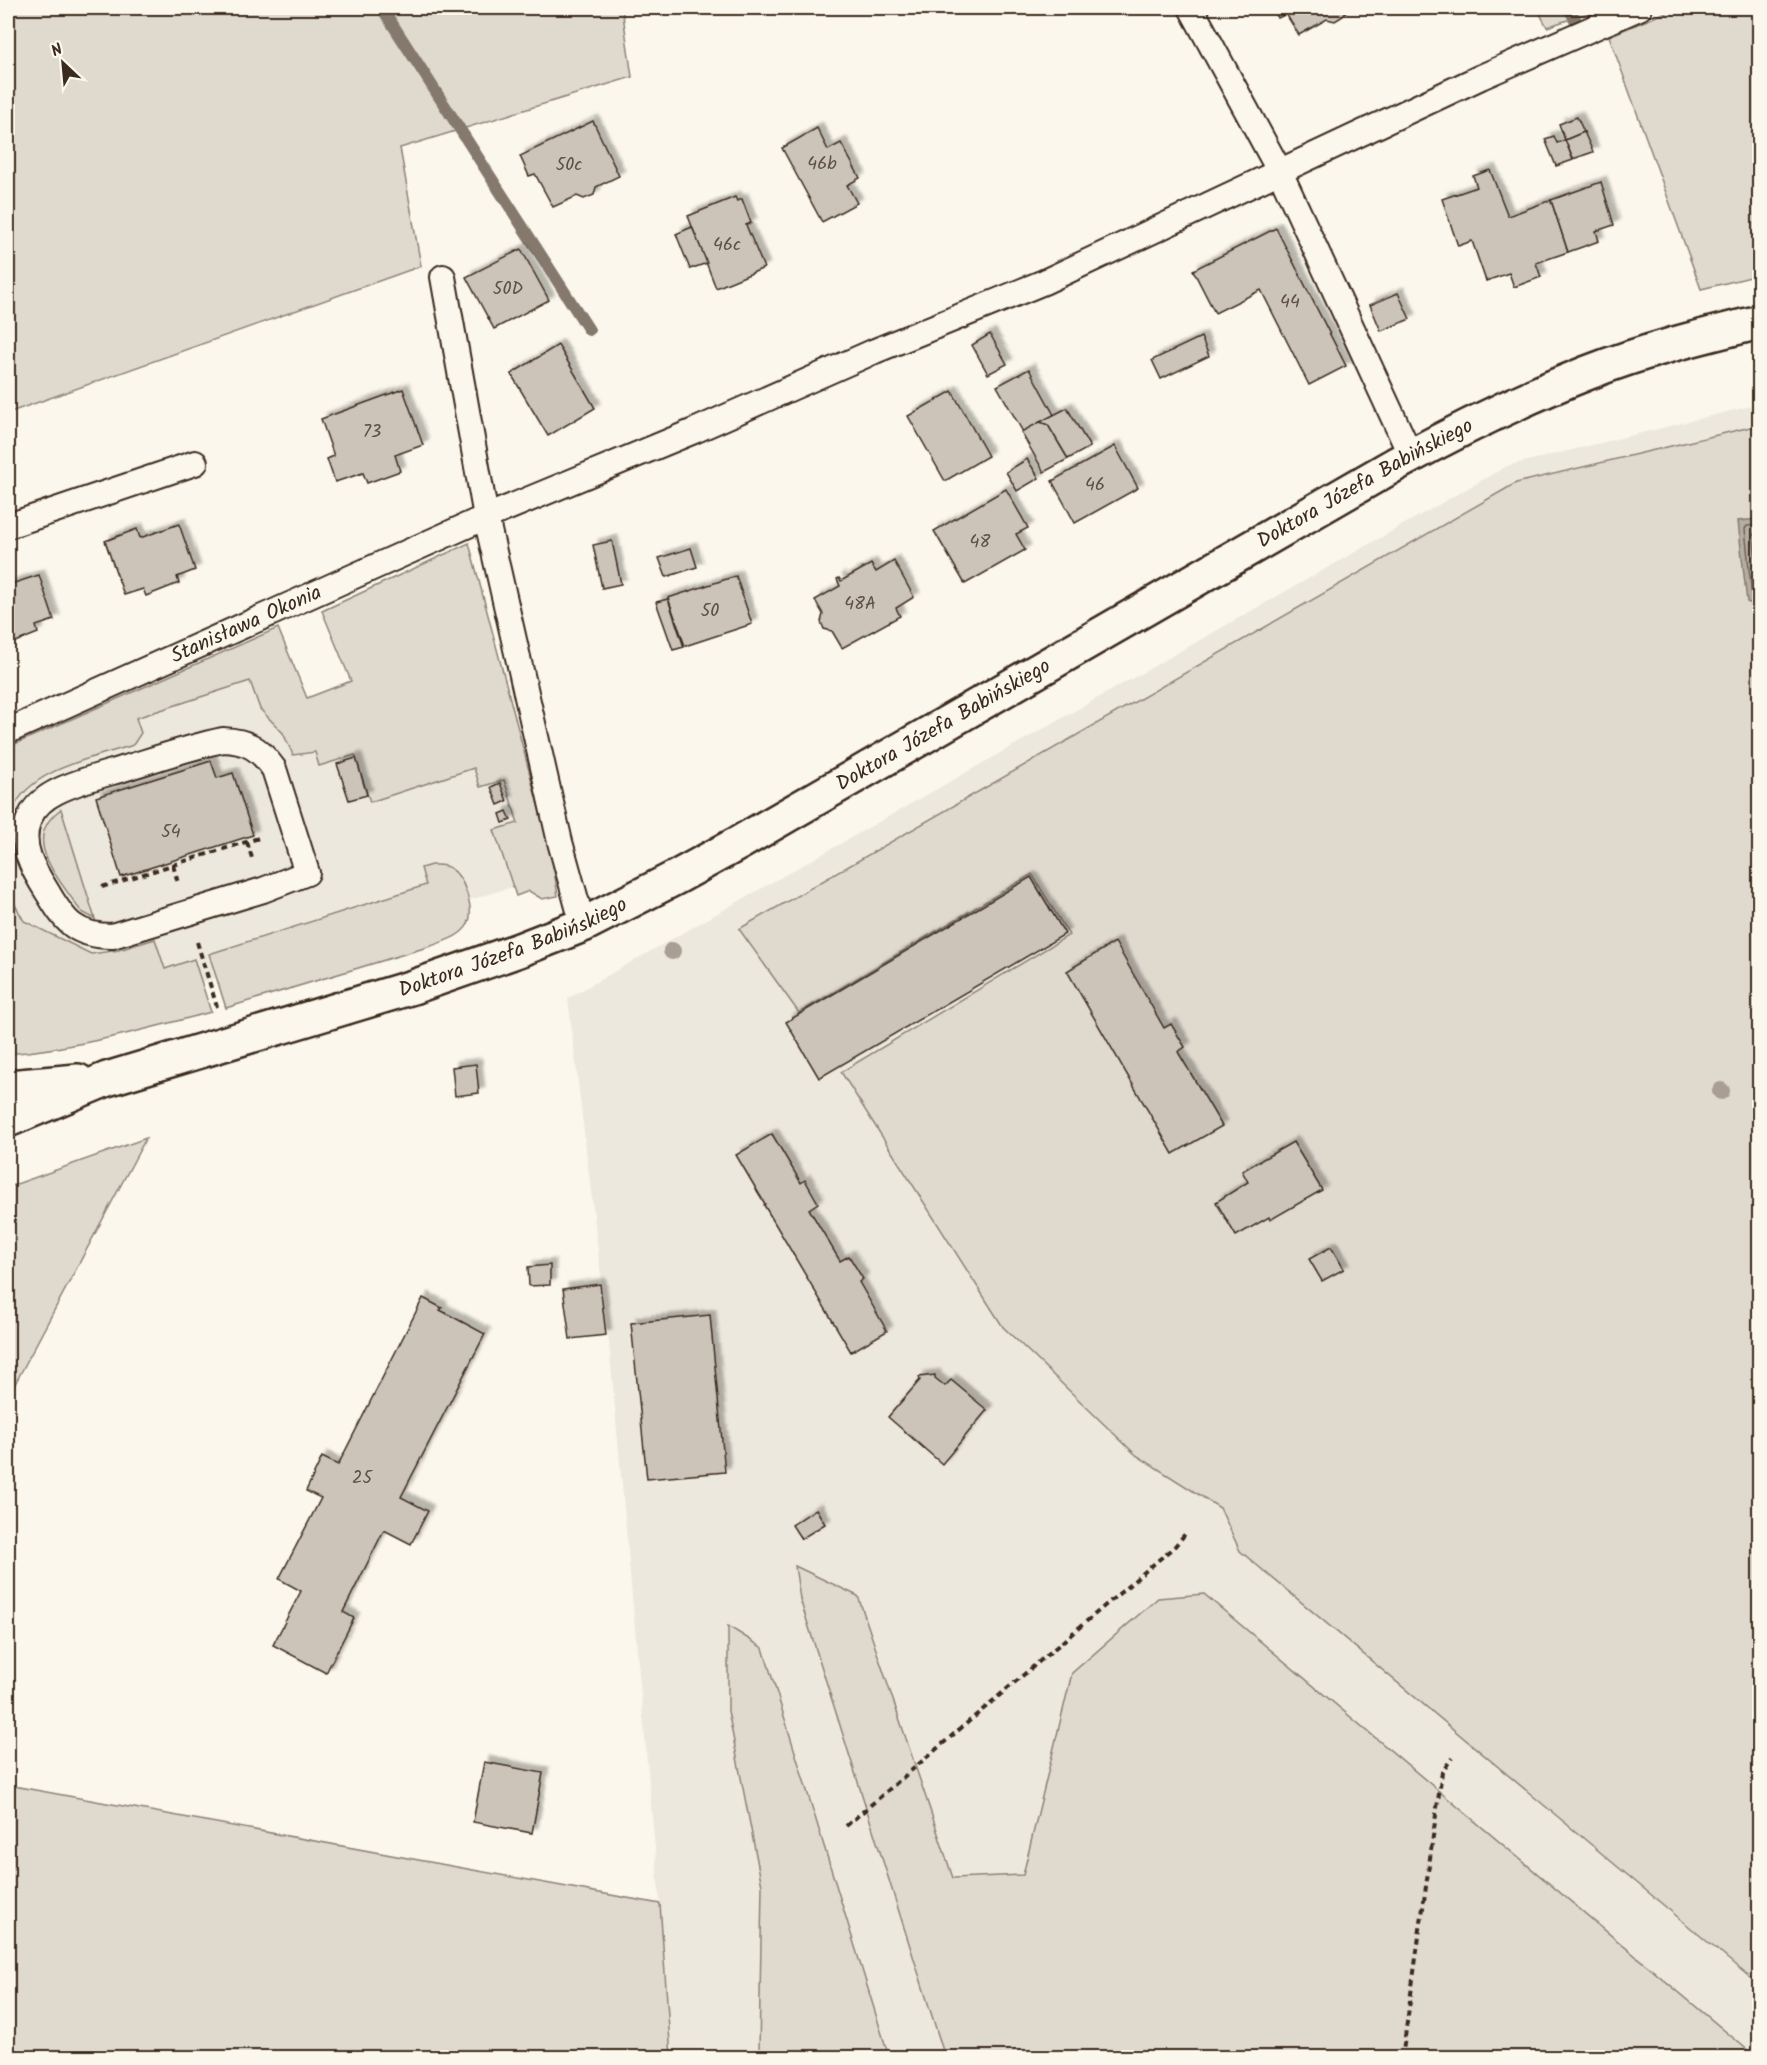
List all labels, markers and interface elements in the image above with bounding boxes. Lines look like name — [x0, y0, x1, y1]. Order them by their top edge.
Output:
north arrow — [33, 33, 93, 93]
text: N — [47, 37, 67, 64]
house number: 46b — [807, 150, 837, 179]
house number: 50c — [556, 151, 582, 180]
house number: 46c — [713, 231, 741, 260]
house number: 50D — [493, 275, 524, 304]
house number: 44 — [1280, 288, 1300, 317]
street label: Doktora Józefa Babińskiego — [1251, 410, 1479, 557]
house number: 73 — [363, 418, 381, 447]
house number: 46 — [1085, 471, 1105, 500]
house number: 48 — [970, 528, 991, 557]
street label: Stanisława Okonia — [165, 576, 327, 673]
house number: 48A — [844, 590, 876, 619]
house number: 50 — [701, 597, 719, 626]
street label: Doktora Józefa Babińskiego — [830, 650, 1057, 800]
house number: 54 — [161, 818, 181, 847]
street label: Doktora Józefa Babińskiego — [395, 888, 633, 1007]
house number: 25 — [352, 1464, 373, 1493]

